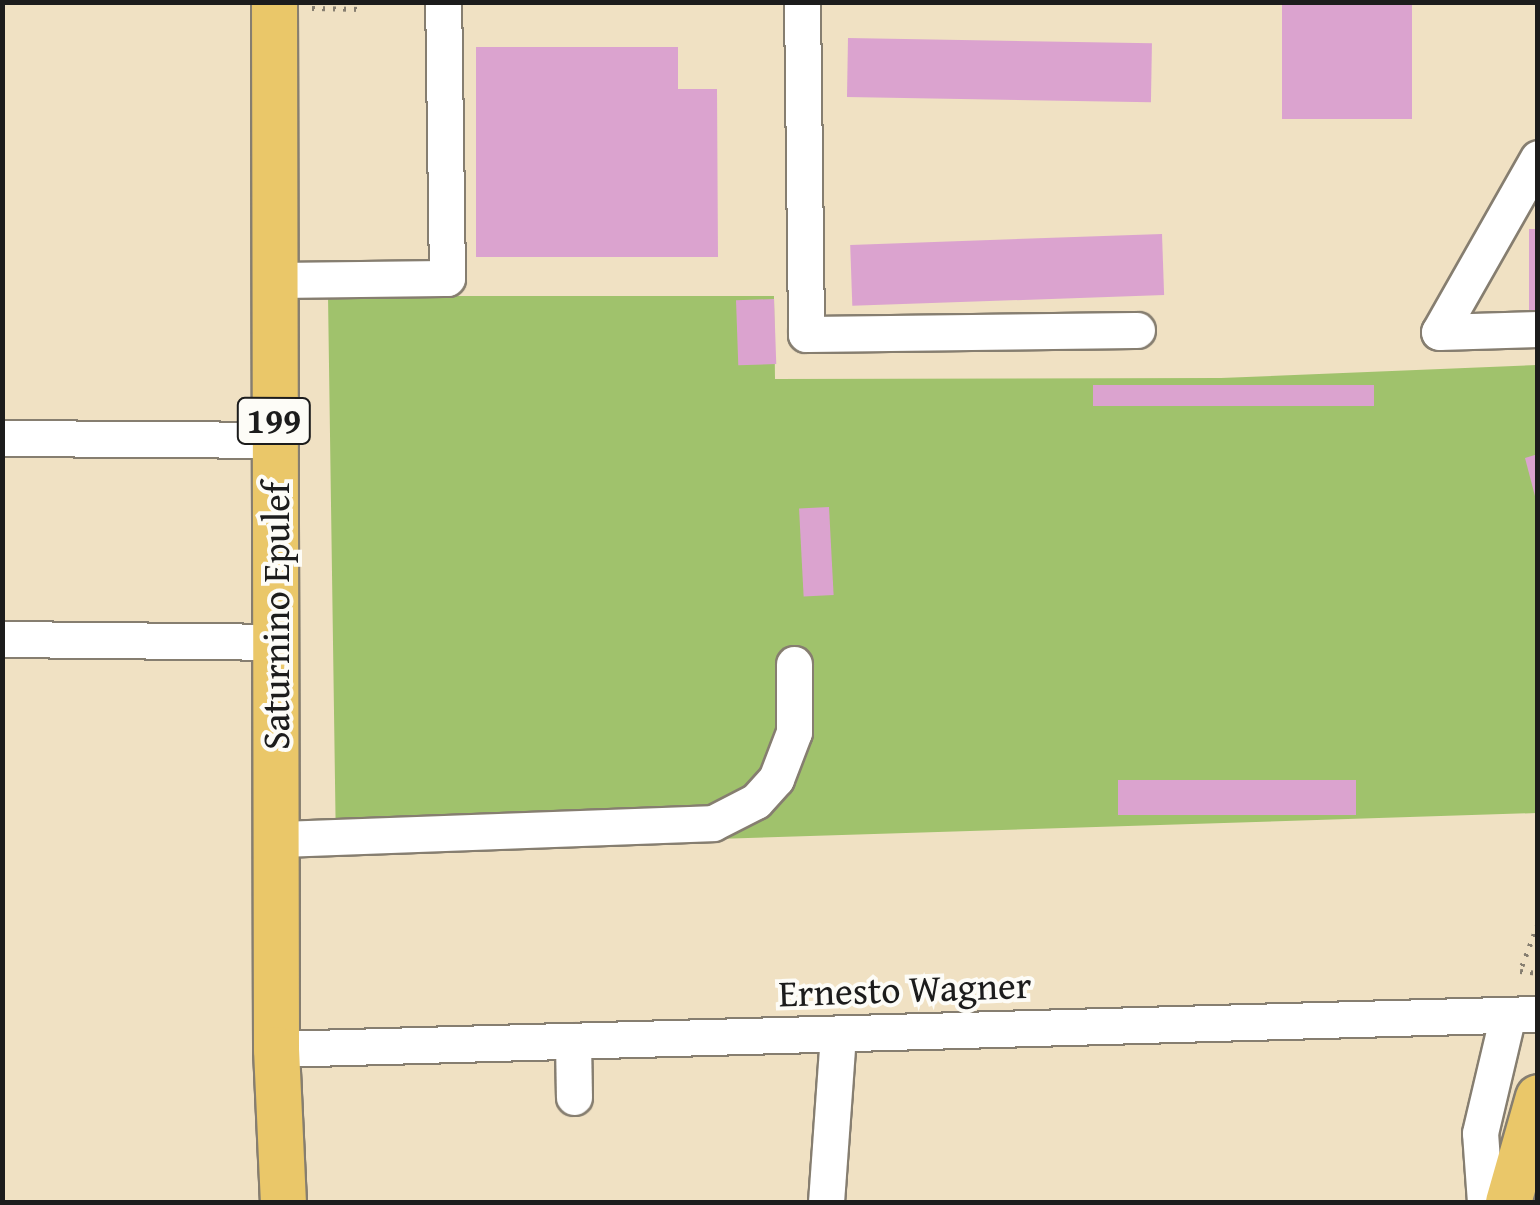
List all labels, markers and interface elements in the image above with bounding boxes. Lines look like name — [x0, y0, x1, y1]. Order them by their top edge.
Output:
road number: 199 — [236, 391, 312, 451]
street label: Saturnino Epulef — [253, 482, 299, 750]
street label: Ernesto Wagner — [778, 962, 1032, 1016]

